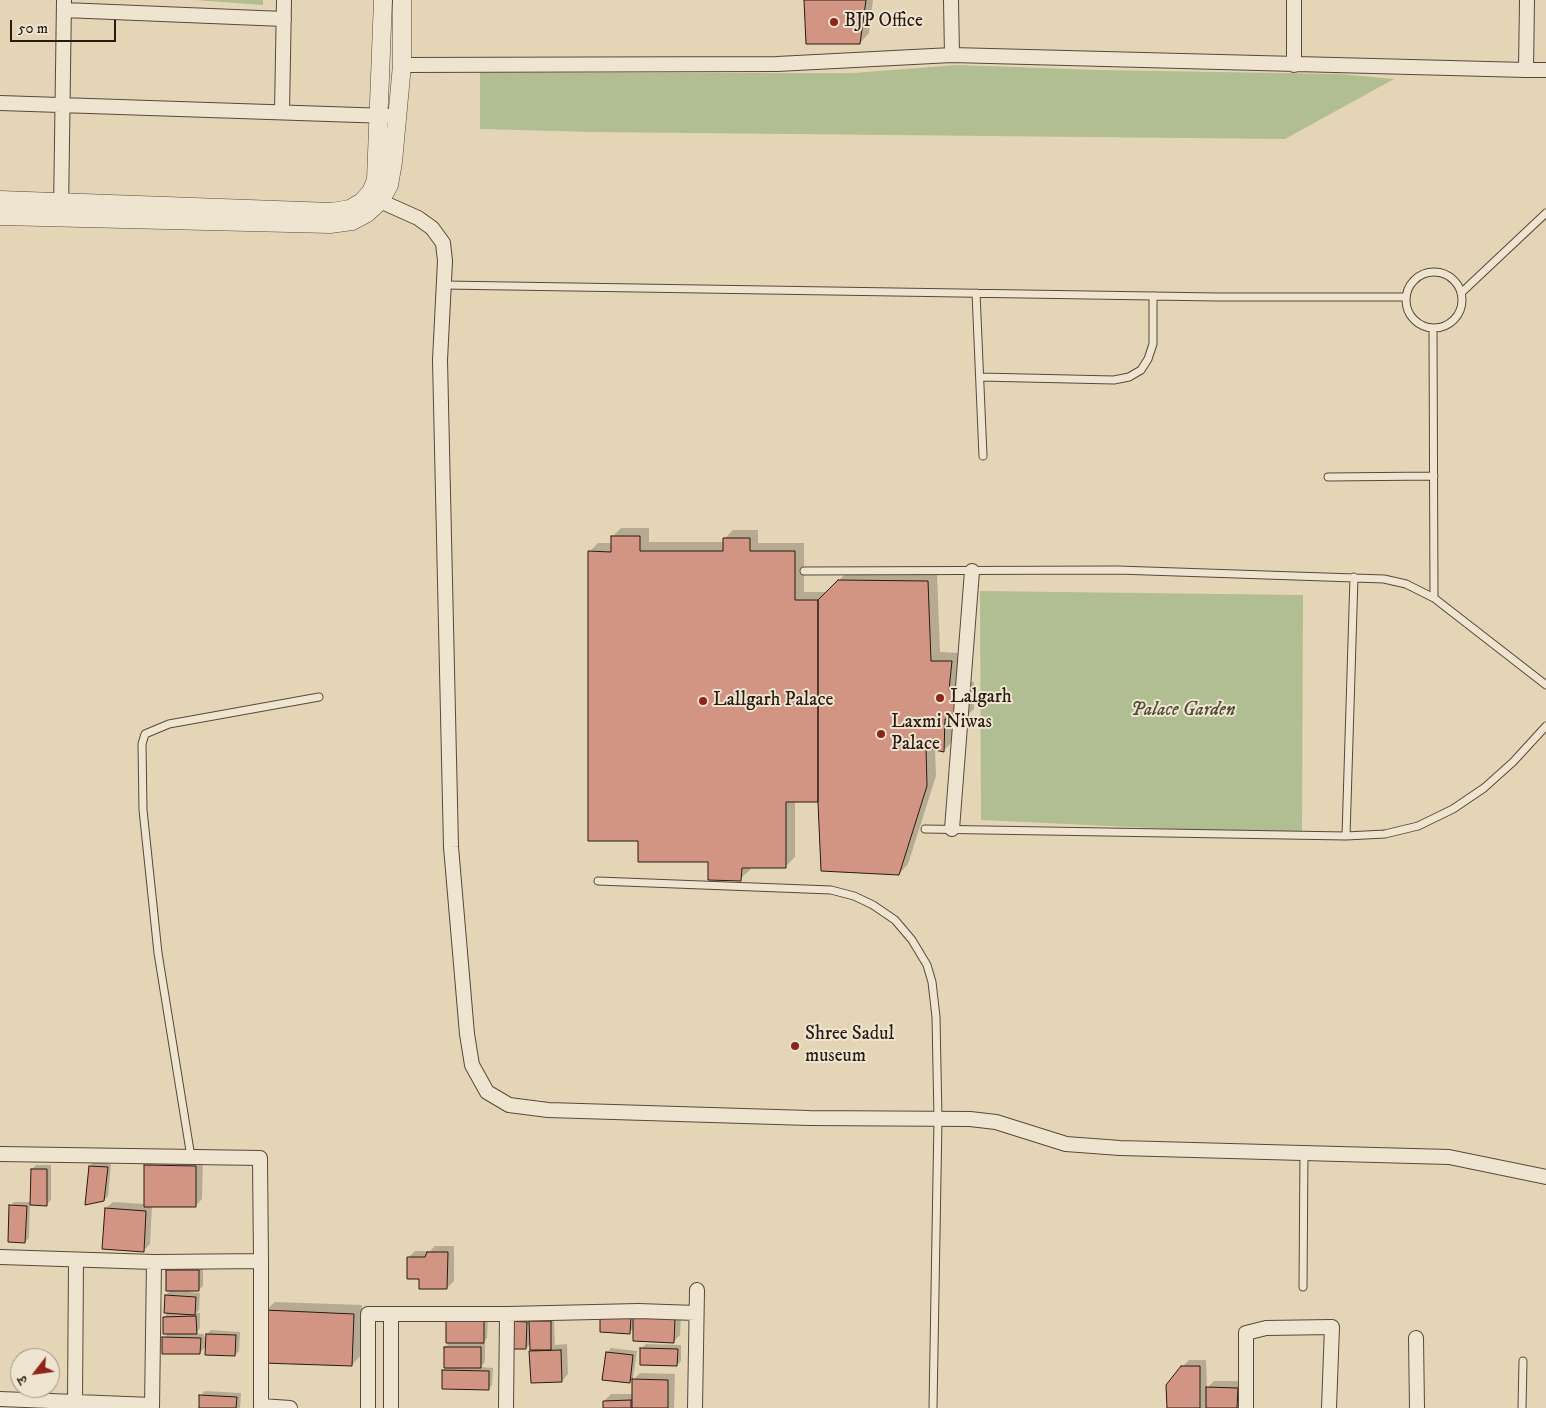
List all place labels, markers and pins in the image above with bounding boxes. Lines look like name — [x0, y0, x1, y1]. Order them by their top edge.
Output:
place label: BJP Office — [844, 11, 923, 33]
marker: BJP Office — [828, 16, 840, 28]
place label: Lalgarh — [950, 687, 1012, 709]
place label: Lallgarh Palace — [713, 690, 833, 712]
marker: Lalgarh — [934, 692, 946, 704]
marker: Lallgarh Palace — [697, 695, 709, 707]
place label: Laxmi Niwas Palace — [891, 712, 992, 756]
marker: Laxmi Niwas Palace — [875, 728, 887, 740]
place label: Shree Sadul museum — [805, 1024, 894, 1068]
marker: Shree Sadul museum — [789, 1040, 801, 1052]

